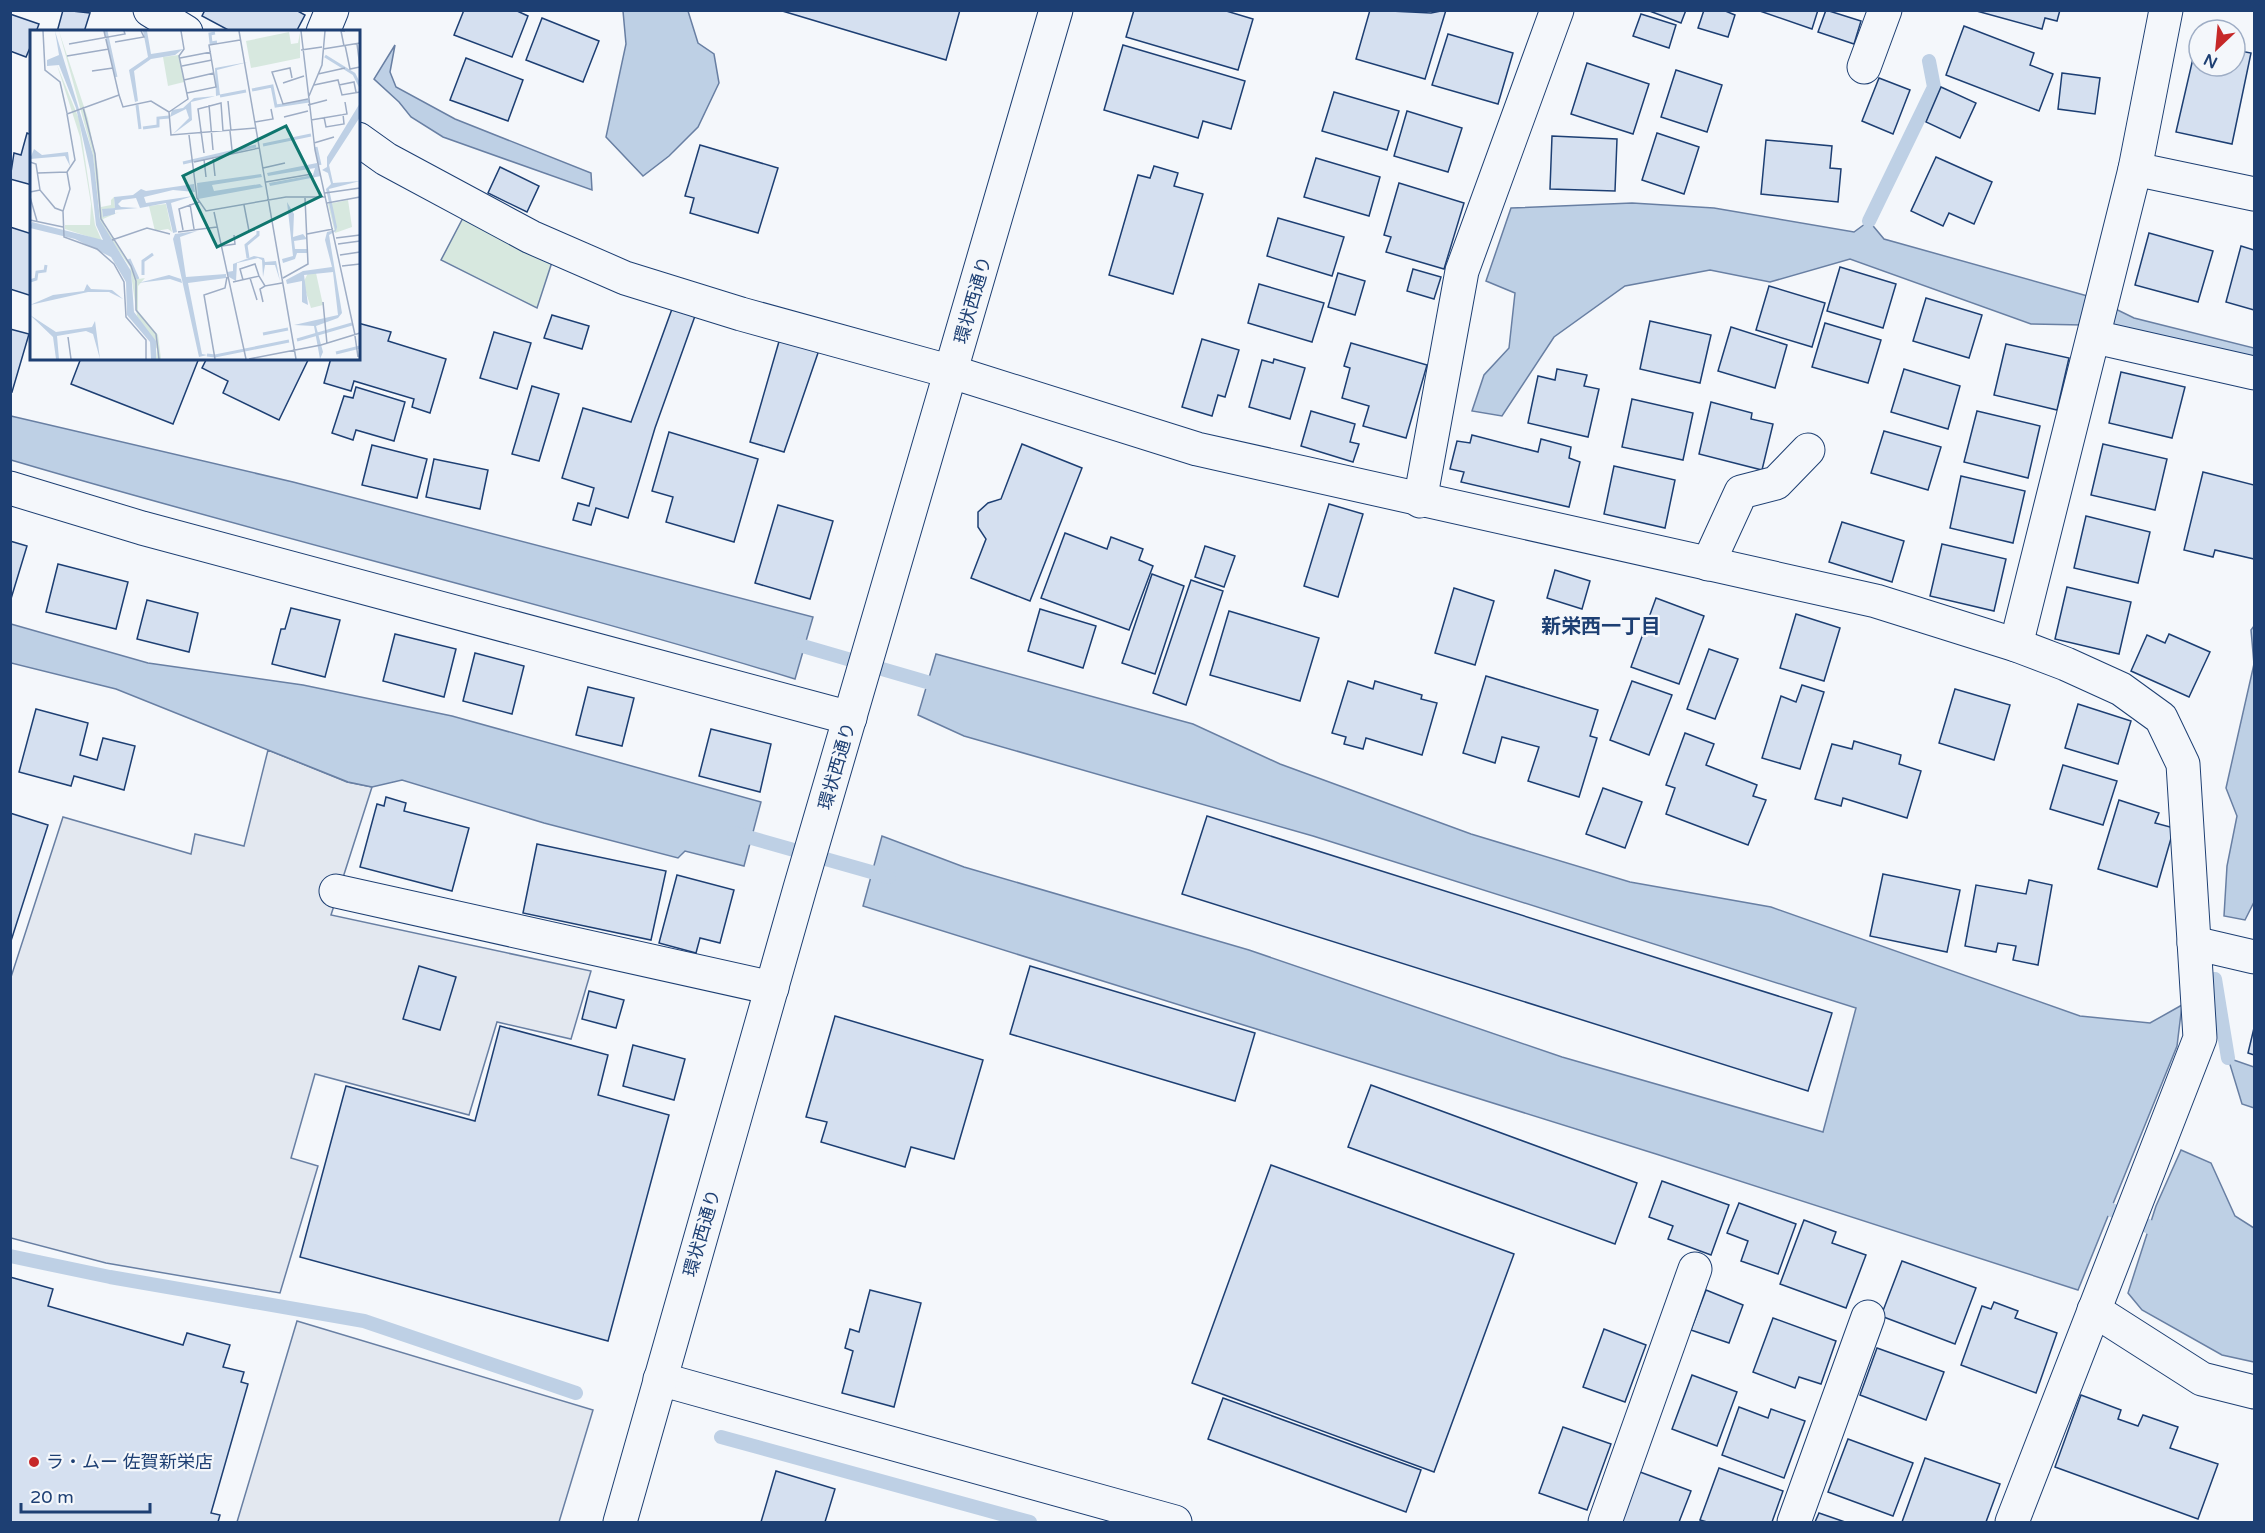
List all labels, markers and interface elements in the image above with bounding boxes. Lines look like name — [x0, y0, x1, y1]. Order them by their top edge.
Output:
north arrow — [2187, 18, 2247, 78]
inset map — [30, 30, 360, 360]
text: N — [2201, 49, 2221, 72]
street label: 環状西通り — [950, 254, 996, 346]
district label: 新栄西一丁目 — [1541, 615, 1661, 639]
street label: 環状西通り — [814, 720, 860, 812]
street label: 環状西通り — [679, 1187, 725, 1279]
place label: ラ・ムー 佐賀新栄店 — [46, 1451, 213, 1473]
marker: ラ・ムー 佐賀新栄店 — [27, 1455, 41, 1469]
scale bar — [21, 1476, 150, 1514]
text: 20 m — [30, 1486, 74, 1508]

